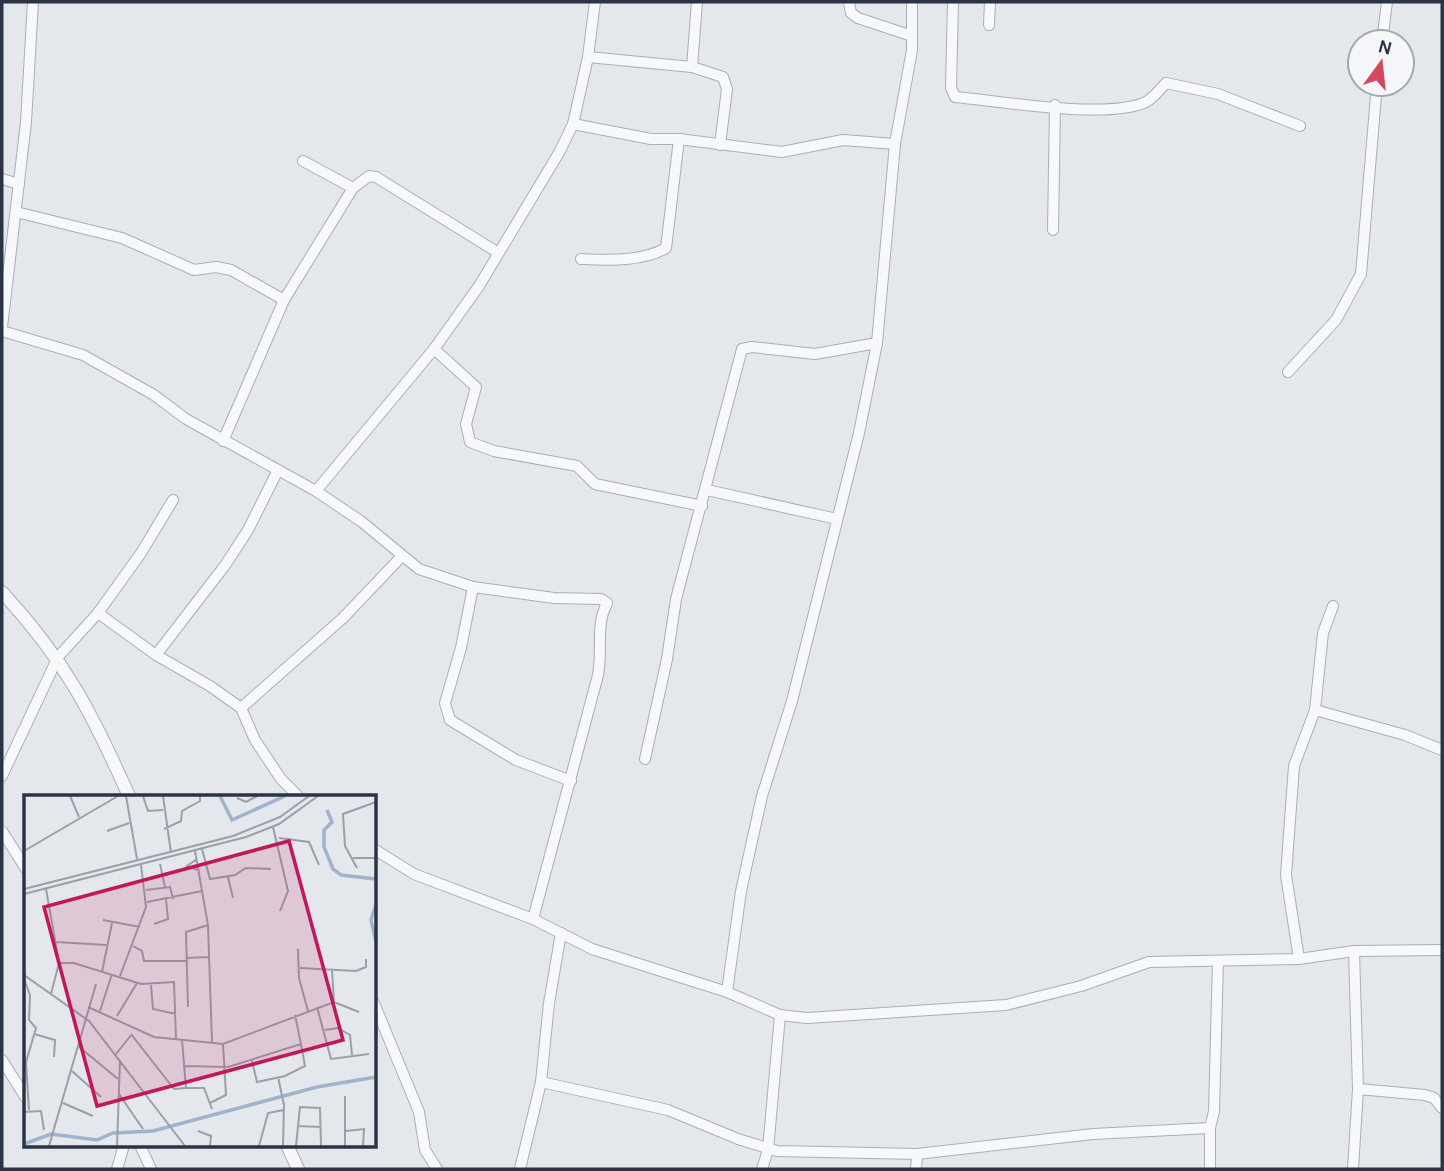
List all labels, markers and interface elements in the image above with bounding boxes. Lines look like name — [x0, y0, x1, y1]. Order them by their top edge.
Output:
north arrow — [1346, 28, 1416, 98]
text: N — [1376, 35, 1395, 60]
inset map — [24, 795, 376, 1146]

